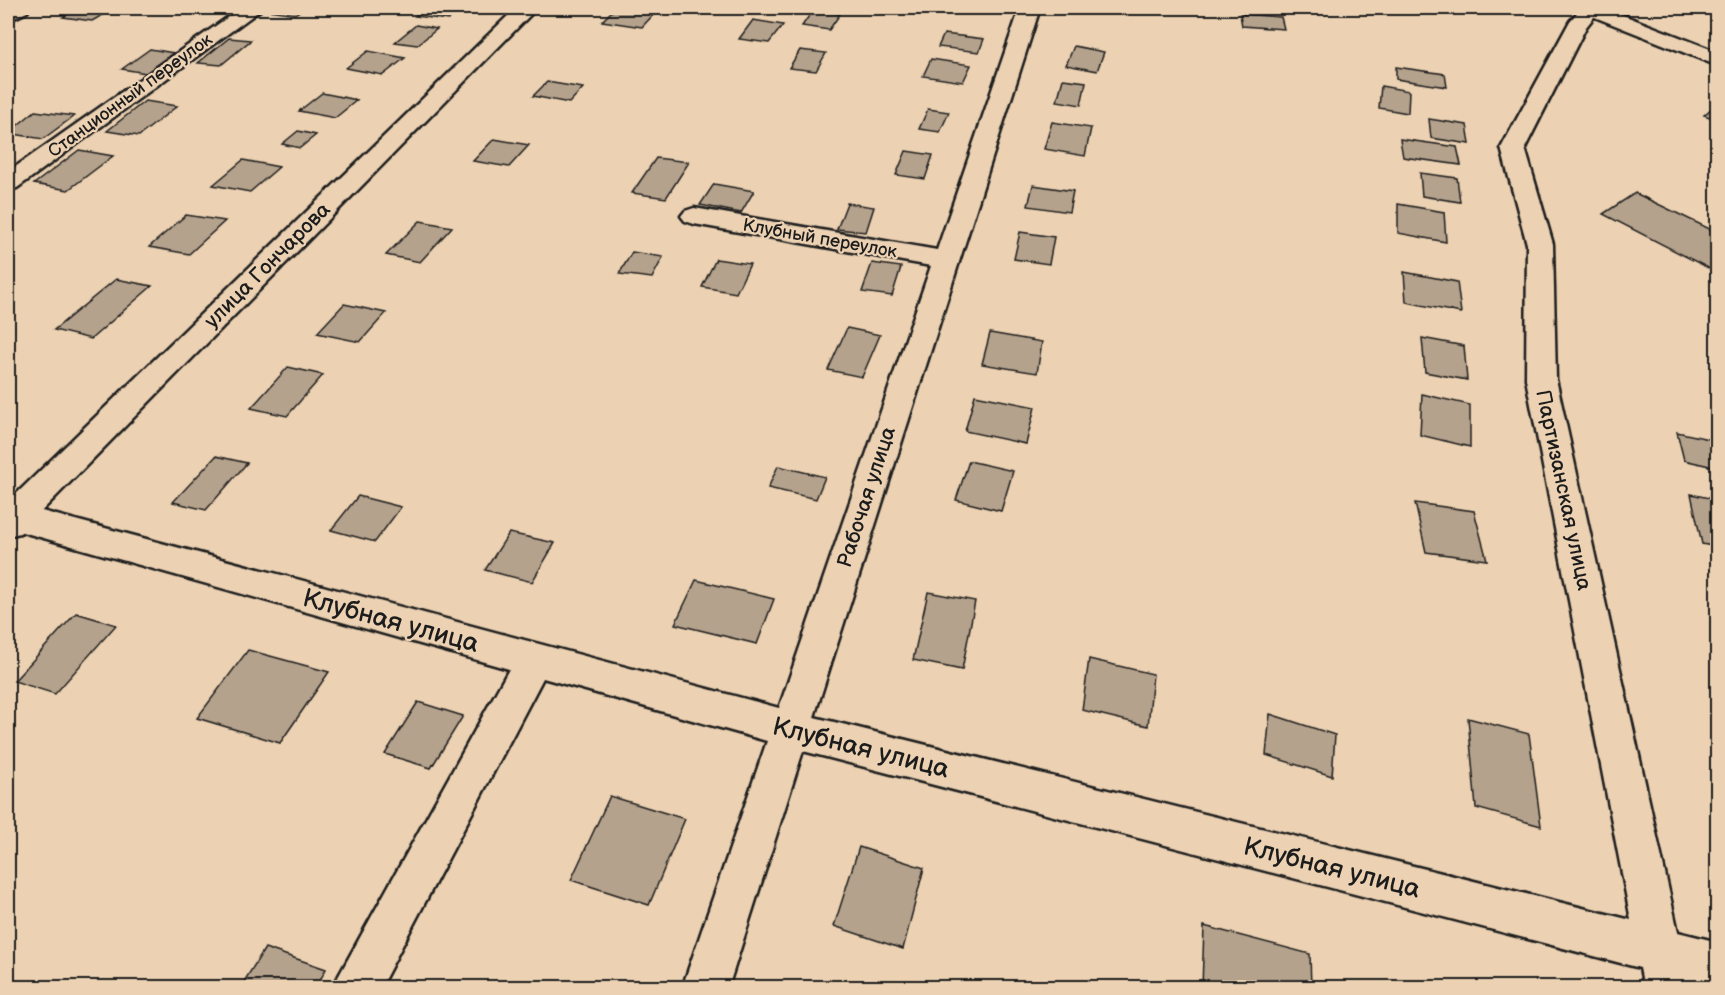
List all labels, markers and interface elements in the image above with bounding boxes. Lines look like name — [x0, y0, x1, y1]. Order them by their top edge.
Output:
street label: Станционный переулок — [44, 29, 217, 162]
street label: улица Гончарова — [199, 197, 336, 333]
street label: Клубный переулок — [741, 215, 899, 262]
street label: Партизанская улица — [1530, 388, 1597, 593]
street label: Рабочая улица — [832, 423, 901, 571]
street label: Клубная улица — [299, 583, 482, 660]
street label: Клубная улица — [769, 711, 952, 785]
street label: Клубная улица — [1240, 831, 1423, 905]

